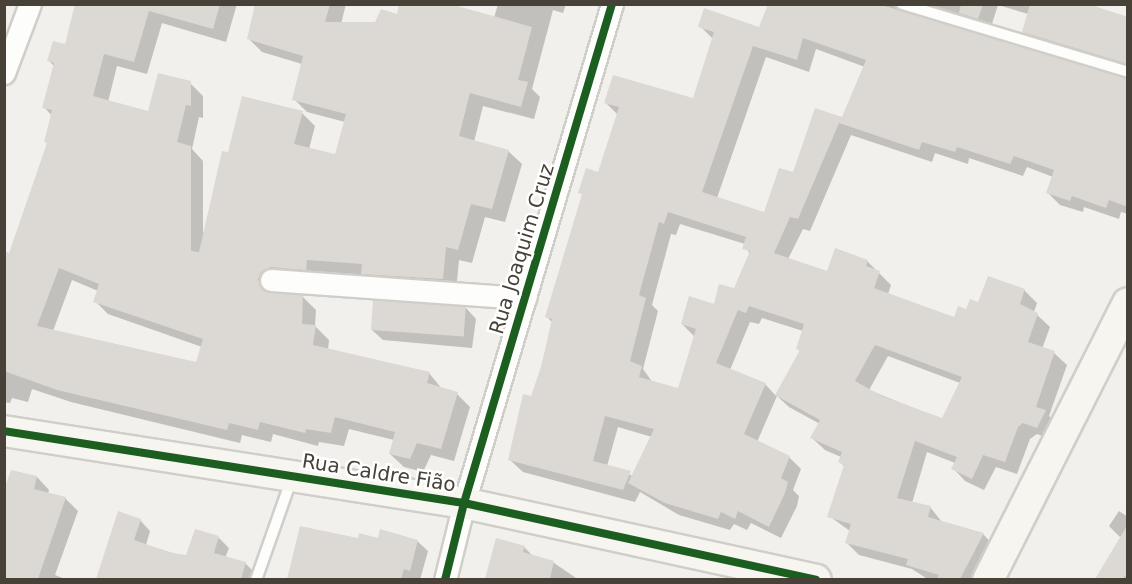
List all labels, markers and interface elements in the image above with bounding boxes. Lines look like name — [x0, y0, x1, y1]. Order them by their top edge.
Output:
street label: Rua Joaquim Cruz — [485, 161, 559, 337]
street label: Rua Caldre Fião — [300, 449, 458, 497]

